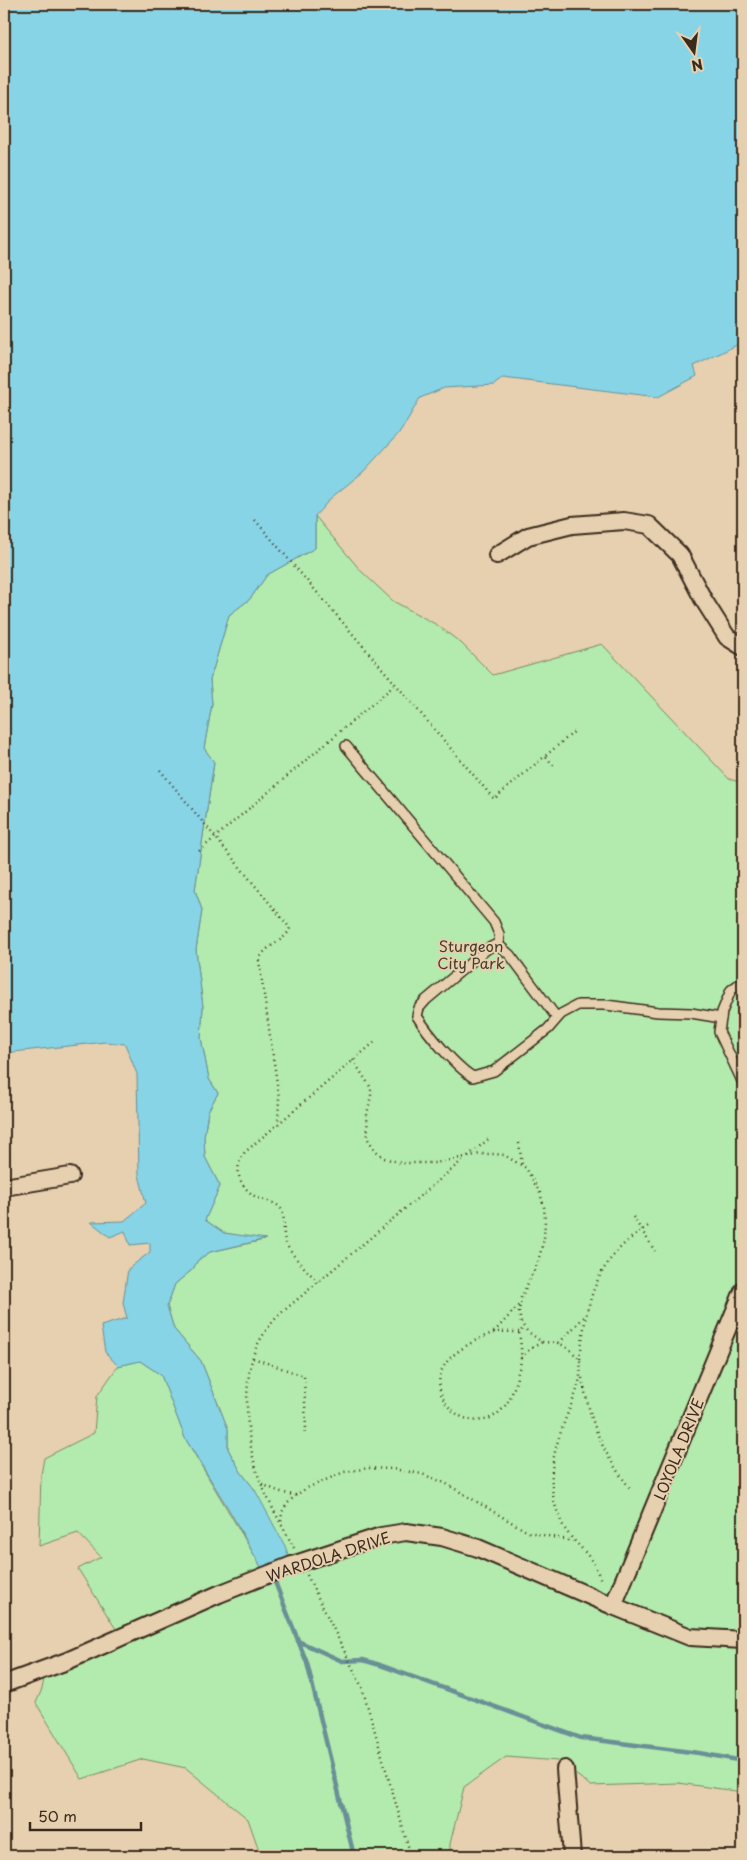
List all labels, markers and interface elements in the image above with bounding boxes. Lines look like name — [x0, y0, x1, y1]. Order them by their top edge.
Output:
north arrow — [670, 28, 720, 78]
text: N — [689, 54, 705, 77]
park label: Sturgeon City Park — [437, 934, 505, 974]
street label: LOYOLA DRIVE — [647, 1395, 709, 1503]
street label: WARDOLA DRIVE — [263, 1525, 393, 1587]
scale bar — [30, 1800, 141, 1832]
text: 50 m — [38, 1804, 77, 1827]

